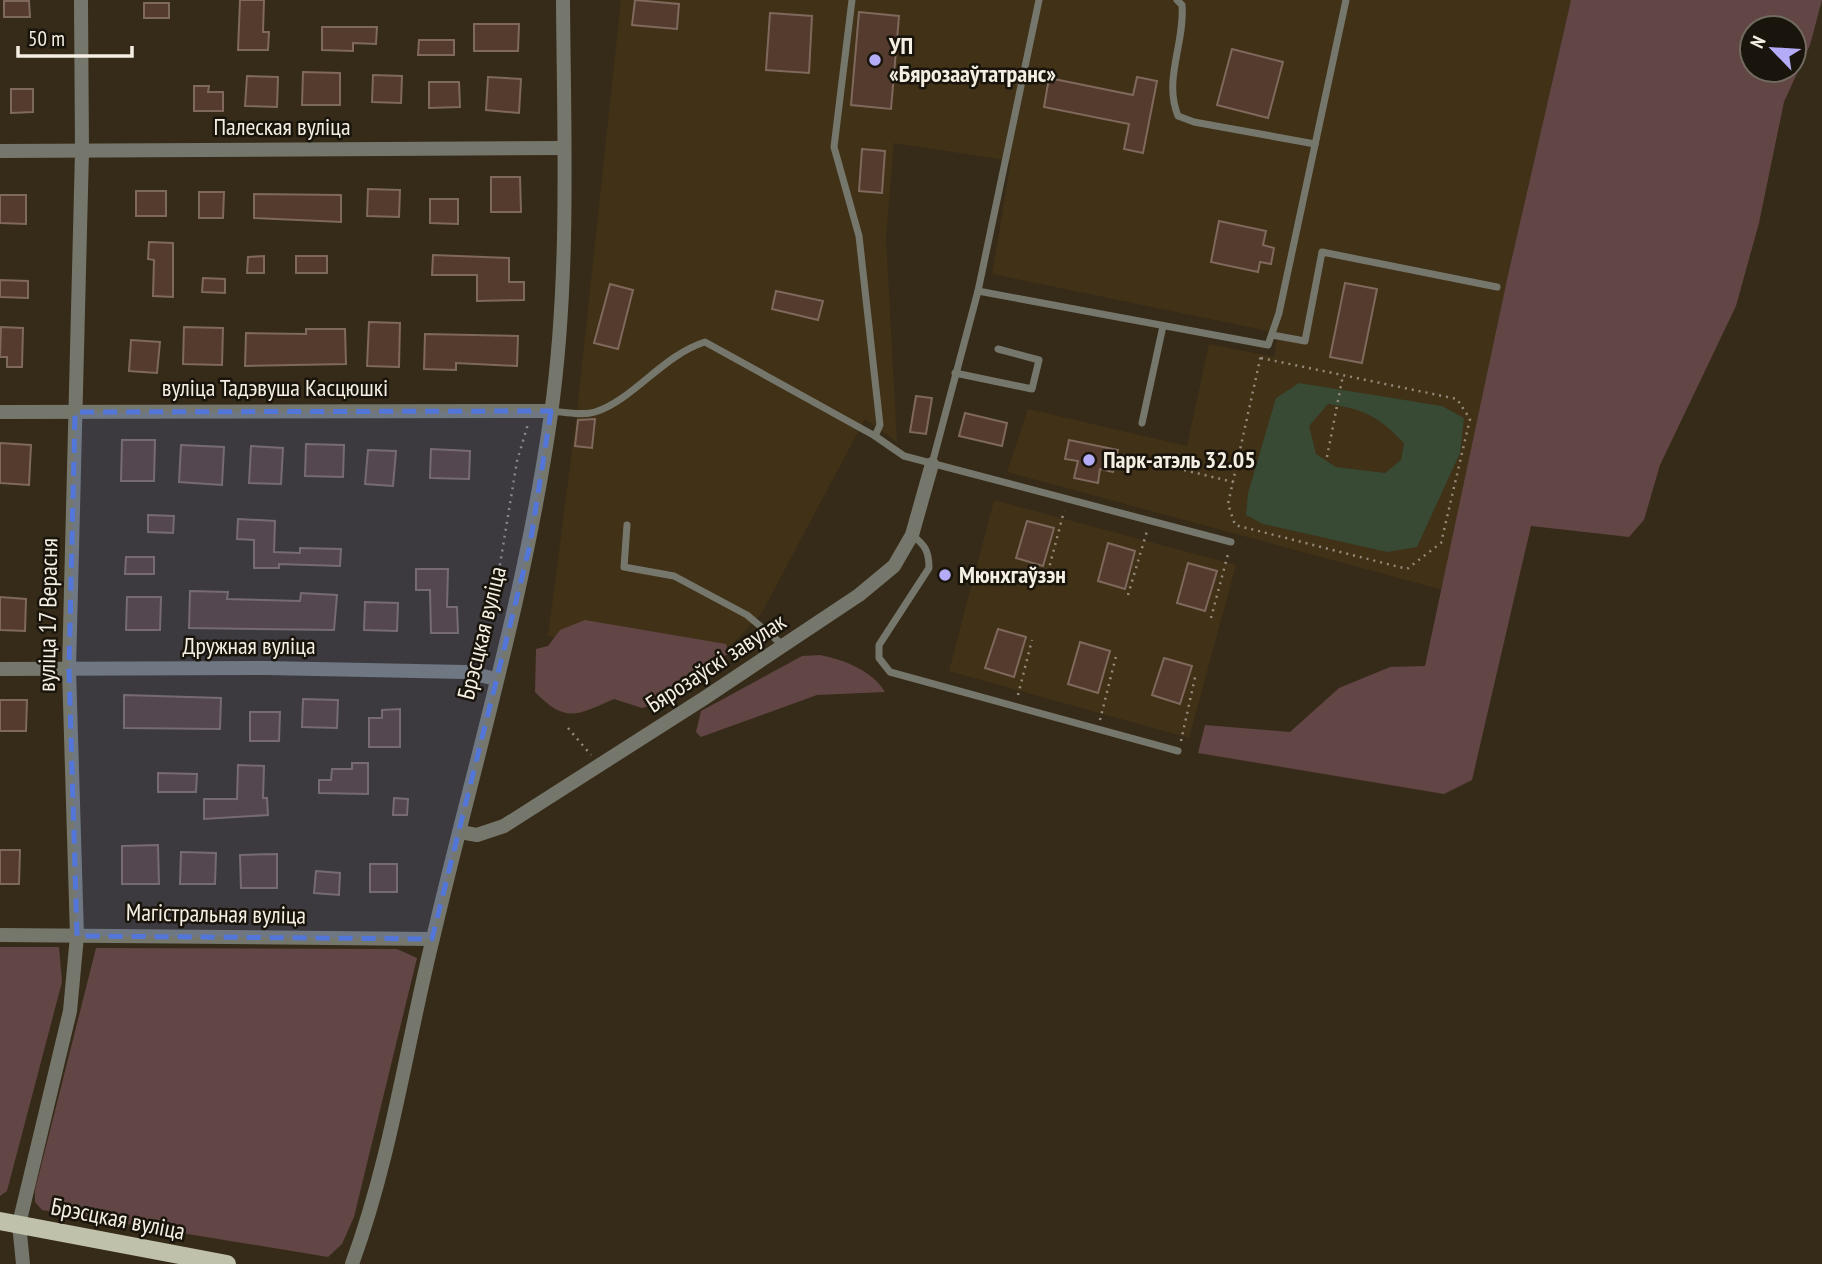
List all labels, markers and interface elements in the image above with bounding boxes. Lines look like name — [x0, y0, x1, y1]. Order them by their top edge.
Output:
scale bar — [18, 14, 131, 58]
north arrow — [1738, 14, 1808, 84]
text: 50 m — [28, 25, 65, 52]
place label: УП «Бярозааўтатранс» — [888, 30, 1056, 89]
text: N — [1745, 32, 1771, 52]
marker: УП «Бярозааўтатранс» — [867, 52, 883, 68]
street label: Палеская вуліца — [213, 111, 351, 142]
street label: вуліца Тадэвуша Касцюшкі — [162, 372, 388, 403]
place label: Парк-атэль 32.05 — [1103, 444, 1256, 475]
marker: Парк-атэль 32.05 — [1081, 452, 1097, 468]
street label: вуліца 17 Верасня — [31, 538, 64, 692]
place label: Мюнхгаўзэн — [959, 559, 1066, 590]
street label: Брэсцкая вуліца — [450, 563, 513, 703]
marker: Мюнхгаўзэн — [937, 567, 953, 583]
street label: Бярозаўскі завулак — [640, 605, 792, 719]
street label: Дружная вуліца — [182, 630, 316, 661]
street label: Магістральная вуліца — [126, 896, 306, 931]
street label: Брэсцкая вуліца — [48, 1190, 188, 1247]

